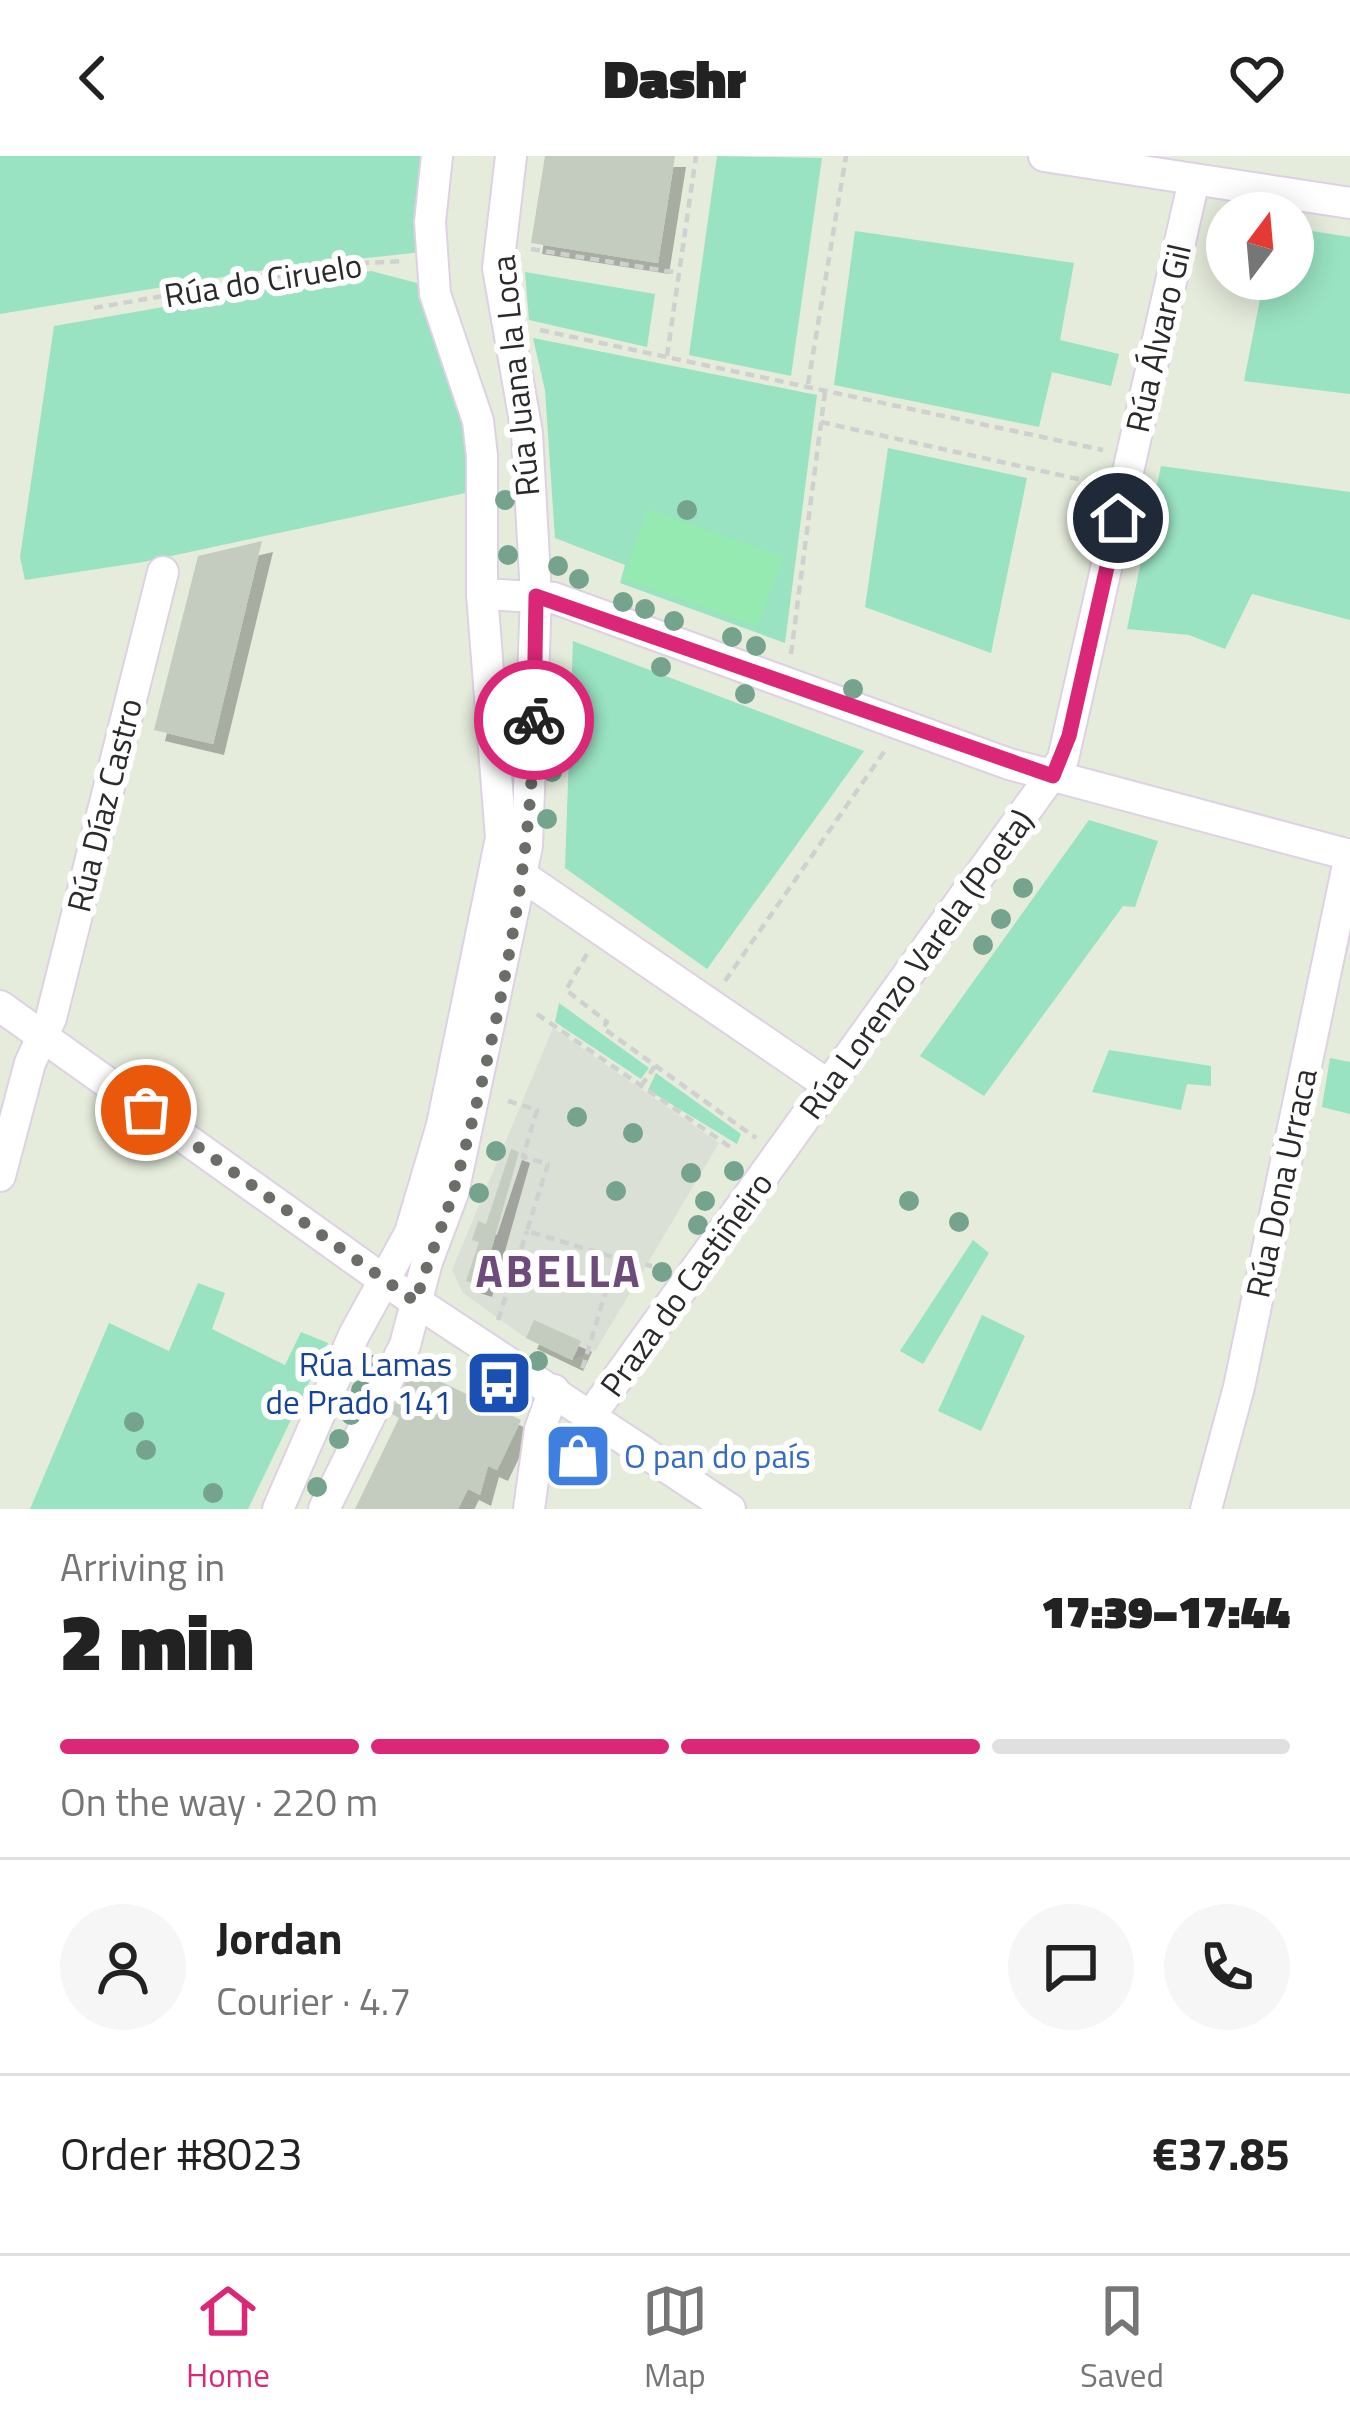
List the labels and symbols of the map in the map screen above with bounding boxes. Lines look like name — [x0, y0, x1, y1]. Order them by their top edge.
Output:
north arrow — [1206, 192, 1314, 300]
street label: Rúa Álvaro Gil — [1112, 239, 1204, 437]
street label: Rúa do Ciruelo — [161, 240, 365, 320]
street label: Rúa Juana la Loca — [477, 253, 553, 499]
pin — [1067, 467, 1169, 569]
courier — [474, 660, 594, 780]
street label: Rúa Díaz Castro — [53, 693, 155, 917]
street label: Rúa Lorenzo Varela (Poeta) — [786, 799, 1046, 1129]
pin — [95, 1059, 197, 1161]
street label: Rúa Dona Urraca — [1232, 1064, 1330, 1302]
street label: Praza do Castiñeiro — [587, 1161, 785, 1407]
district label: ABELLA — [476, 1236, 643, 1304]
place label: Rúa Lamas de Prado 141 — [266, 1339, 452, 1427]
bus stop icon: Rúa Lamas de Prado 141 — [464, 1348, 534, 1418]
shop icon: O pan do país — [543, 1421, 613, 1491]
place label: O pan do país — [624, 1431, 811, 1481]

